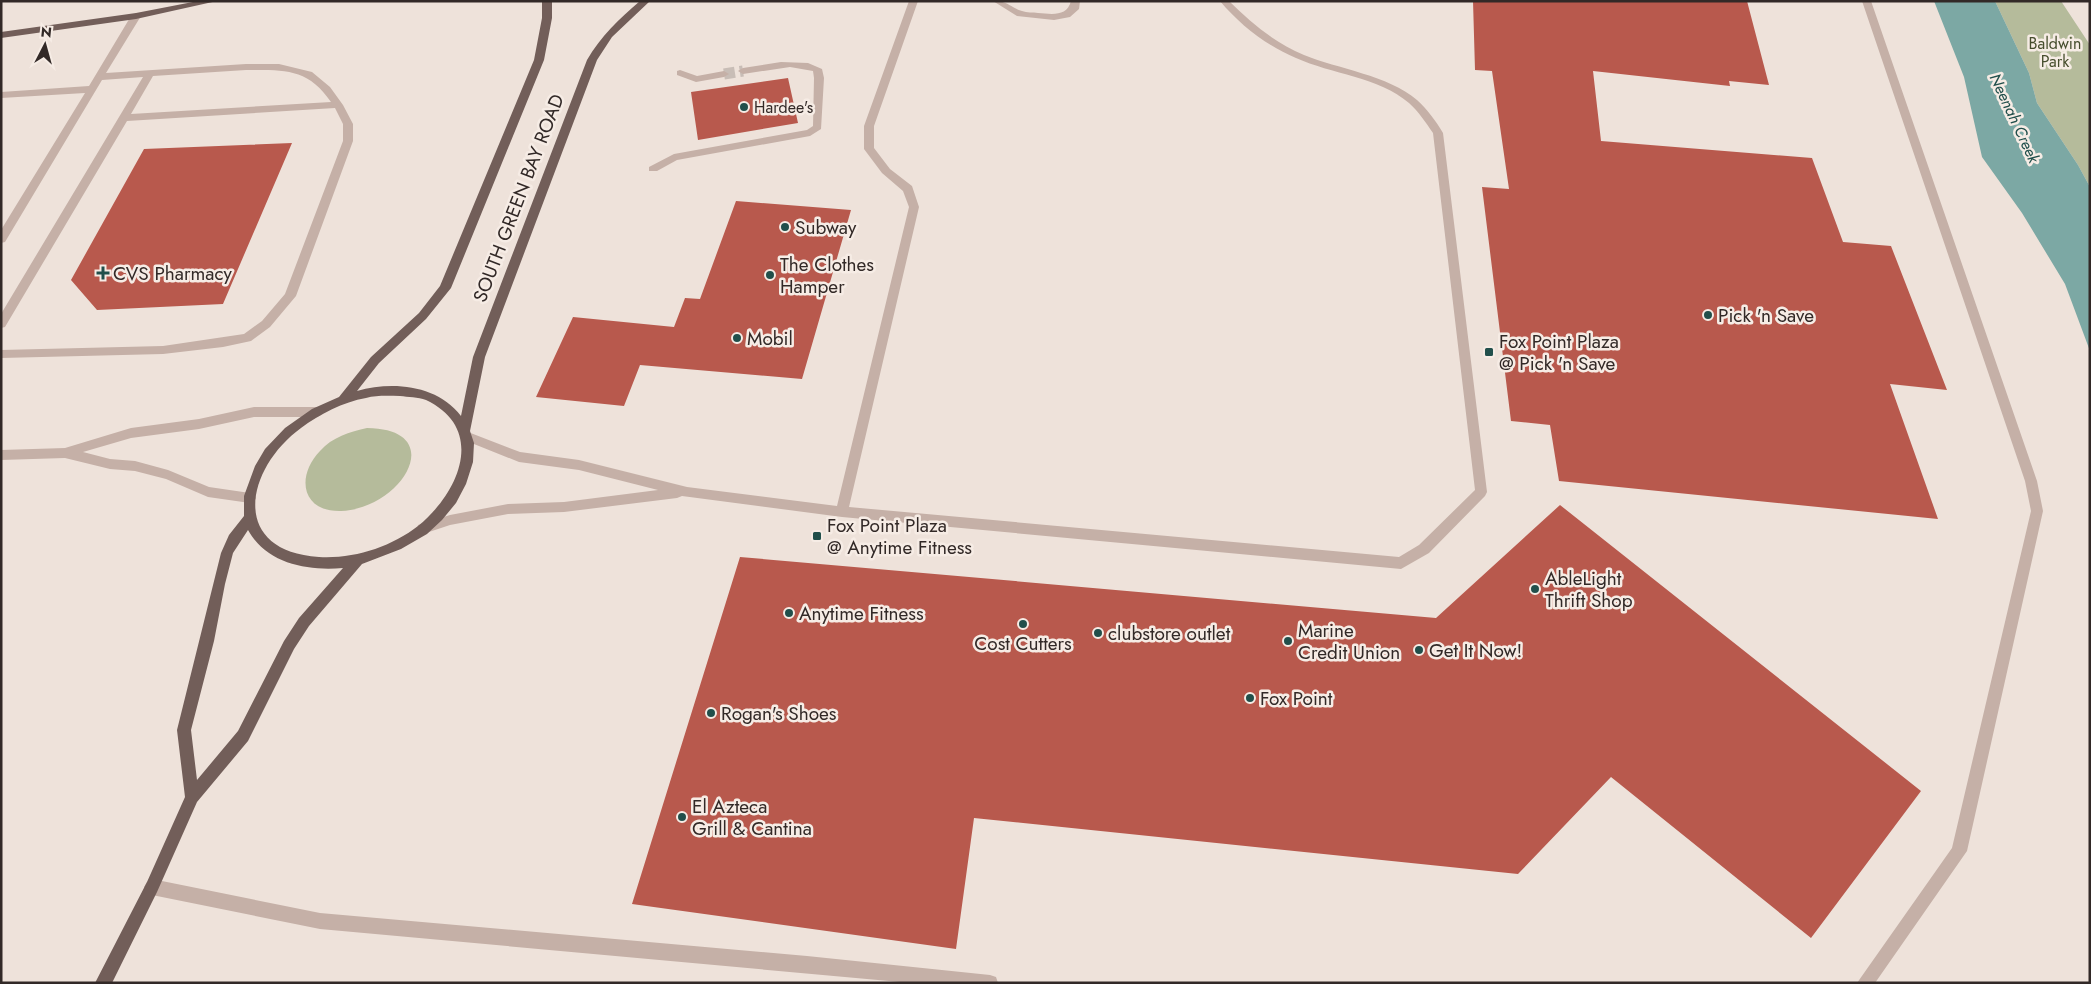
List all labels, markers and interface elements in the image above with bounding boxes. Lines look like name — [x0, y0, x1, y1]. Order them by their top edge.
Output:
north arrow — [20, 20, 70, 70]
text: N — [40, 22, 53, 43]
park label: Baldwin Park — [2029, 32, 2081, 73]
water label: Neenah Creek — [1984, 70, 2046, 168]
street label: SOUTH GREEN BAY ROAD — [466, 90, 571, 306]
place label: Hardee's — [754, 96, 813, 119]
marker: Hardee's — [738, 101, 750, 113]
place label: Subway — [795, 214, 857, 241]
marker: Subway — [779, 221, 791, 233]
place label: The Clothes Hamper — [780, 251, 874, 300]
place label: CVS Pharmacy — [113, 260, 232, 287]
marker: CVS Pharmacy — [97, 267, 109, 279]
marker: The Clothes Hamper — [764, 269, 776, 281]
place label: Pick 'n Save — [1718, 302, 1814, 329]
marker: Pick 'n Save — [1702, 309, 1714, 321]
place label: Mobil — [747, 325, 793, 352]
place label: Fox Point Plaza @ Pick 'n Save — [1499, 328, 1619, 377]
marker: Mobil — [731, 332, 743, 344]
marker: Fox Point Plaza @ Pick 'n Save — [1483, 346, 1495, 358]
place label: Fox Point Plaza @ Anytime Fitness — [827, 512, 972, 561]
marker: Fox Point Plaza @ Anytime Fitness — [811, 530, 823, 542]
place label: AbleLight Thrift Shop — [1545, 565, 1633, 614]
marker: AbleLight Thrift Shop — [1529, 583, 1541, 595]
place label: Anytime Fitness — [799, 600, 924, 627]
marker: Anytime Fitness — [783, 607, 795, 619]
place label: Marine Credit Union — [1298, 617, 1400, 666]
marker: Cost Cutters — [1017, 618, 1029, 630]
place label: clubstore outlet — [1108, 620, 1231, 647]
marker: clubstore outlet — [1092, 627, 1104, 639]
place label: Cost Cutters — [974, 630, 1072, 657]
marker: Marine Credit Union — [1282, 635, 1294, 647]
place label: Get It Now! — [1429, 637, 1522, 664]
marker: Get It Now! — [1413, 644, 1425, 656]
place label: Fox Point — [1260, 685, 1333, 712]
marker: Fox Point — [1244, 692, 1256, 704]
place label: Rogan's Shoes — [721, 700, 837, 727]
marker: Rogan's Shoes — [705, 707, 717, 719]
place label: El Azteca Grill & Cantina — [692, 793, 812, 842]
marker: El Azteca Grill & Cantina — [676, 811, 688, 823]

